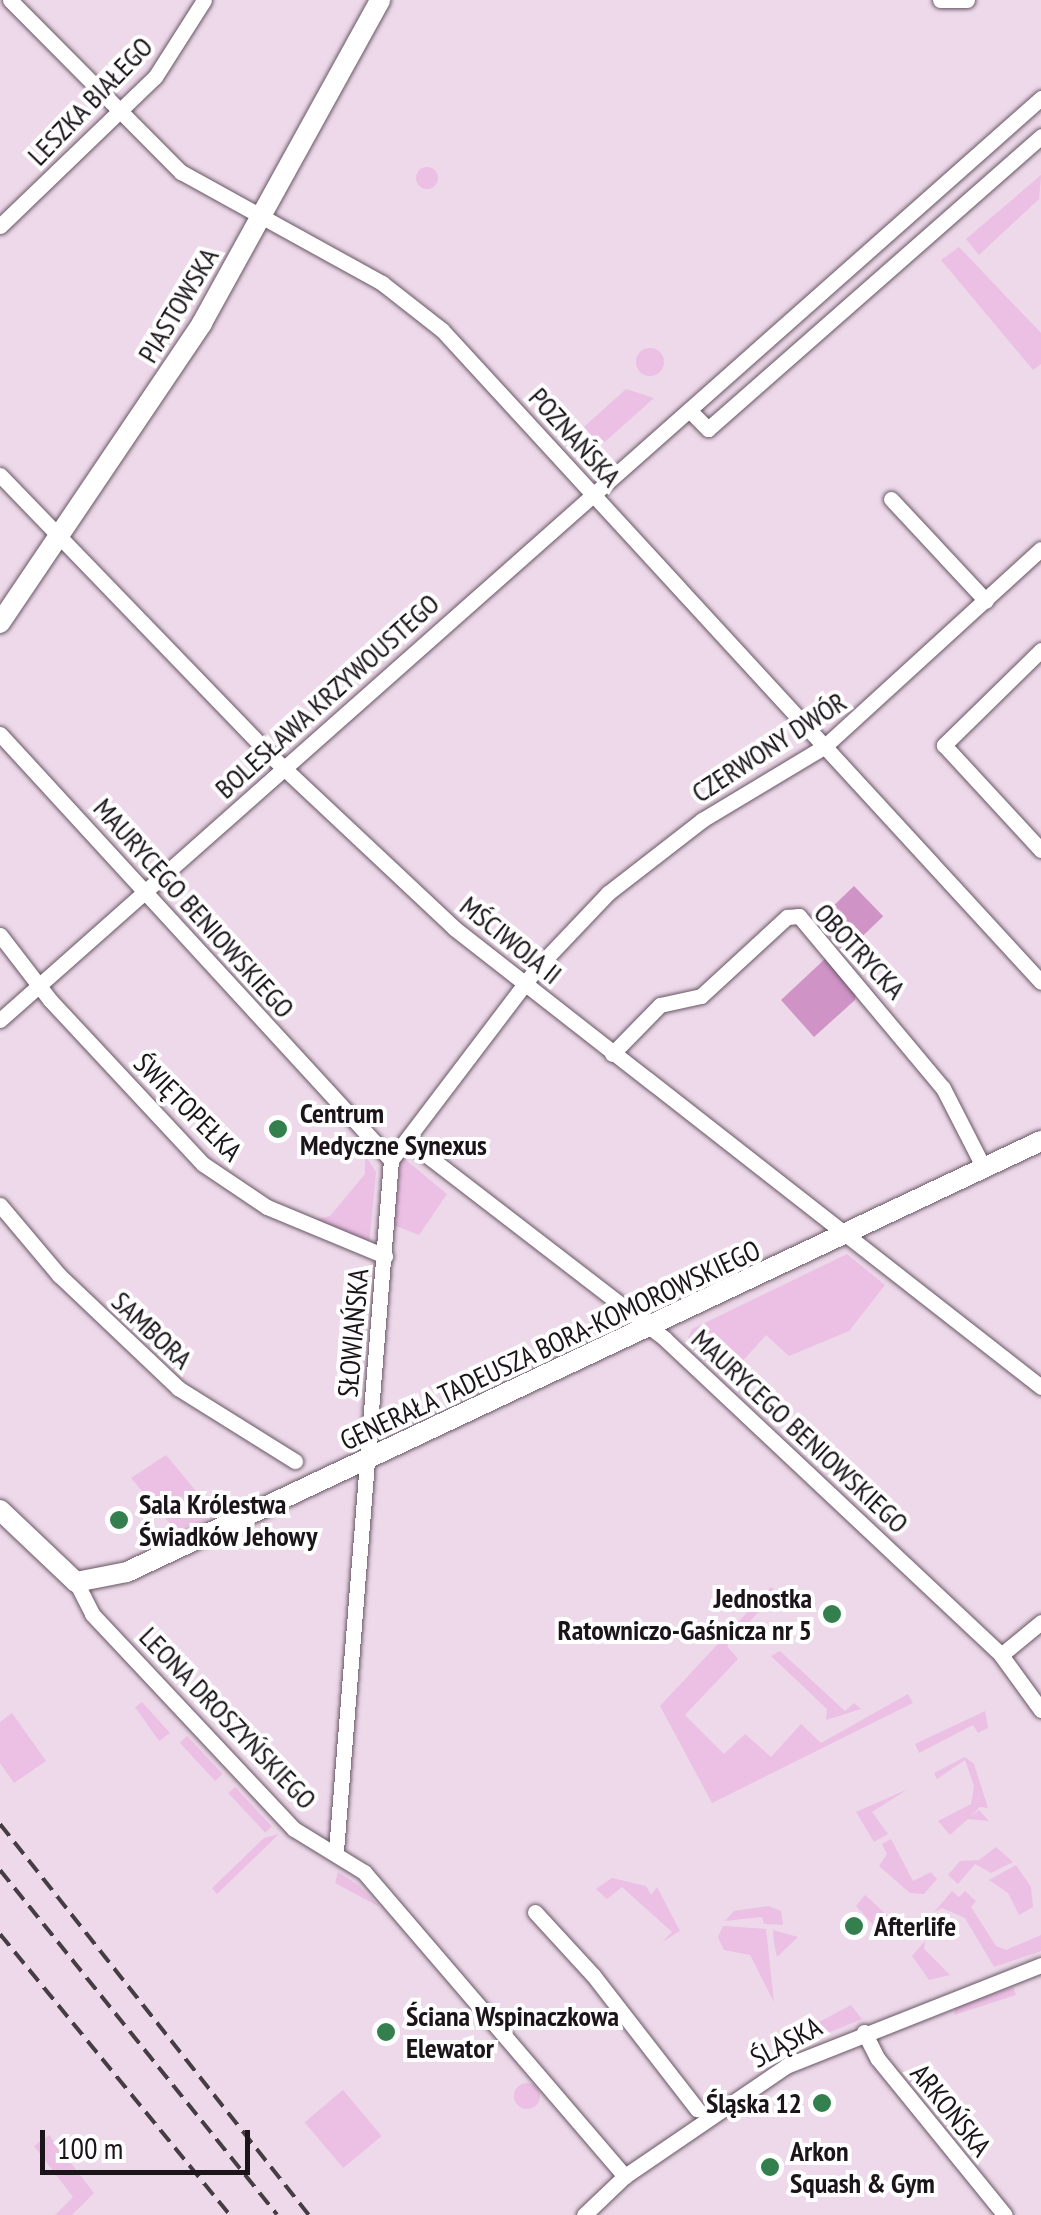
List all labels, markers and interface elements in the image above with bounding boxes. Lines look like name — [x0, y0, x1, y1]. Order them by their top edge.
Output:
street label: LESZKA BIAŁEGO — [20, 30, 160, 172]
street label: PIASTOWSKA — [131, 242, 225, 368]
street label: POZNAŃSKA — [522, 381, 628, 493]
street label: BOLESŁAWA KRZYWOUSTEGO — [208, 586, 446, 806]
street label: CZERWONY DWÓR — [685, 684, 853, 810]
street label: MAURYCEGO BENIOWSKIEGO — [87, 791, 301, 1025]
street label: MŚCIWOJA II — [453, 889, 569, 991]
street label: OBOTRYCKA — [807, 896, 913, 1006]
street label: ŚWIĘTOPEŁKA — [127, 1046, 249, 1168]
place label: Centrum Medyczne Synexus — [300, 1096, 487, 1162]
marker: Centrum Medyczne Synexus — [265, 1116, 291, 1142]
street label: GENERAŁA TADEUSZA BORA-KOMOROWSKIEGO — [334, 1232, 766, 1458]
street label: SŁOWIAŃSKA — [331, 1267, 375, 1399]
street label: SAMBORA — [105, 1284, 199, 1376]
street label: MAURYCEGO BENIOWSKIEGO — [685, 1322, 915, 1540]
place label: Sala Królestwa Świadków Jehowy — [139, 1487, 318, 1553]
marker: Sala Królestwa Świadków Jehowy — [108, 1509, 130, 1531]
place label: Jednostka Ratowniczo-Gaśnicza nr 5 — [558, 1581, 812, 1647]
marker: Jednostka Ratowniczo-Gaśnicza nr 5 — [821, 1603, 843, 1625]
street label: LEONA DROSZYŃSKIEGO — [132, 1620, 324, 1816]
place label: Afterlife — [874, 1909, 956, 1943]
marker: Afterlife — [843, 1915, 865, 1937]
place label: Ściana Wspinaczkowa Elewator — [406, 1999, 620, 2065]
street label: ŚLĄSKA — [745, 2009, 827, 2075]
marker: Ściana Wspinaczkowa Elewator — [375, 2021, 397, 2043]
street label: ARKOŃSKA — [904, 2057, 998, 2163]
place label: Śląska 12 — [706, 2086, 802, 2120]
marker: Śląska 12 — [811, 2092, 833, 2114]
scale bar — [45, 2110, 255, 2172]
text: 100 m — [57, 2128, 123, 2167]
place label: Arkon Squash & Gym — [790, 2134, 935, 2200]
marker: Arkon Squash & Gym — [759, 2156, 781, 2178]

